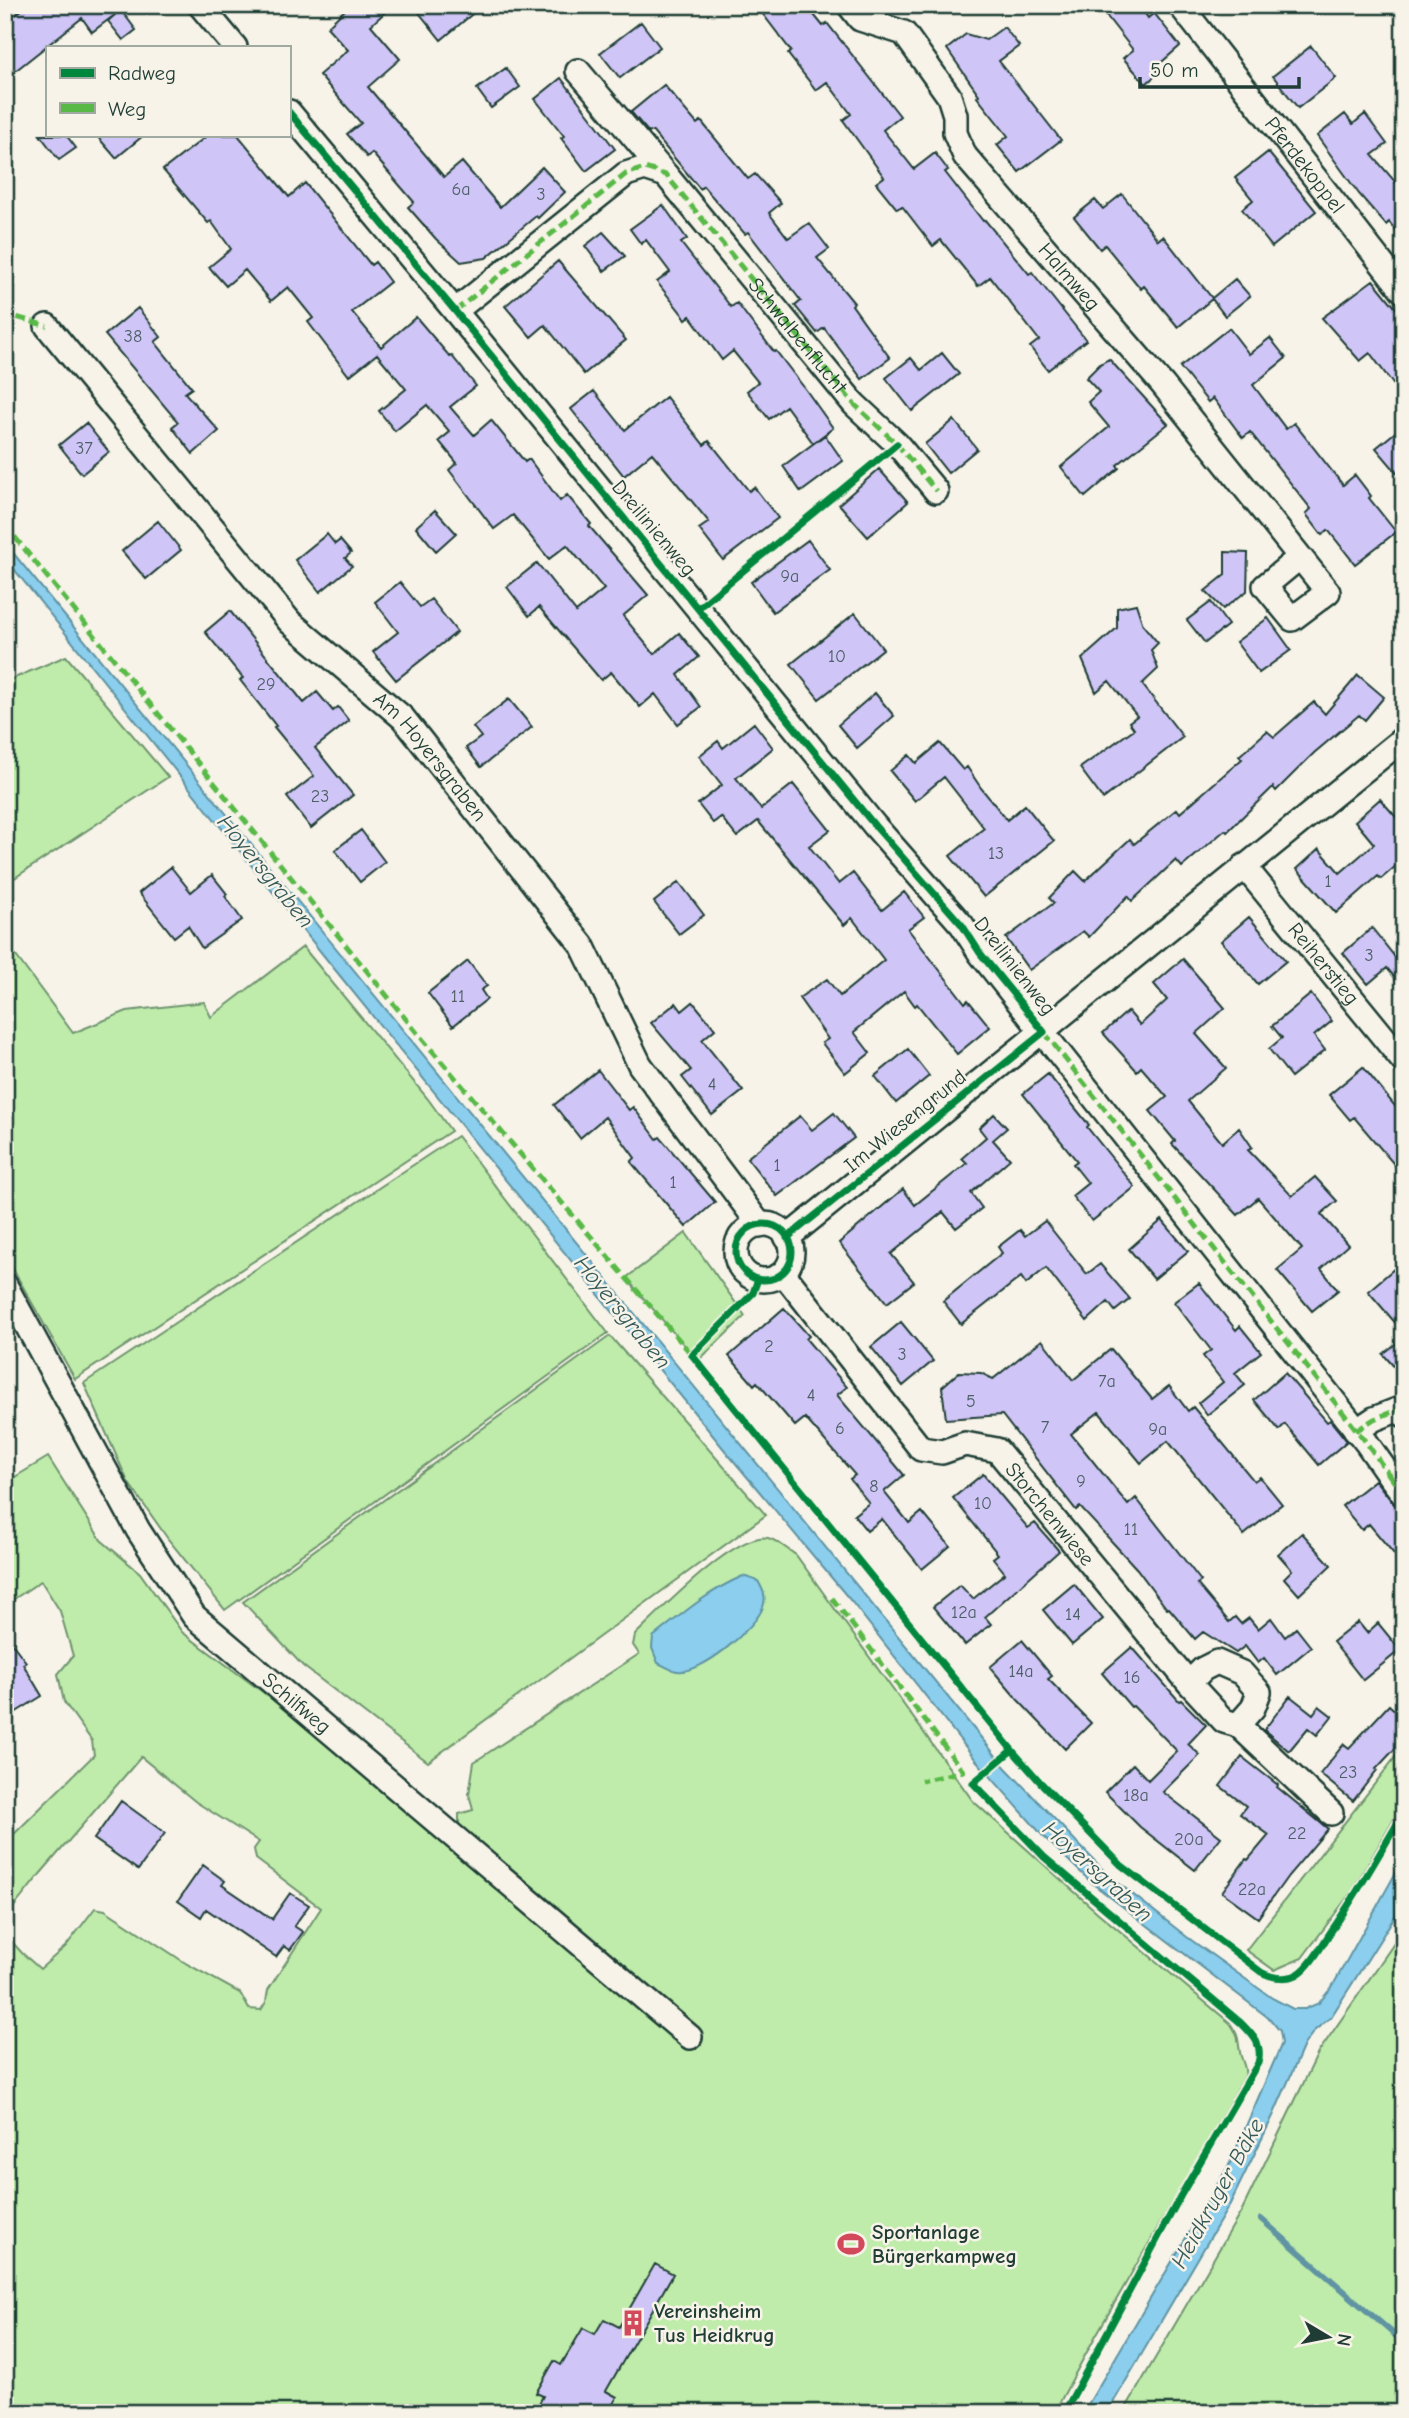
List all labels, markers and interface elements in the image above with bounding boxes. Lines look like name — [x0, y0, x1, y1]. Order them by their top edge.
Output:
legend — [46, 46, 290, 136]
scale bar — [1140, 46, 1299, 90]
text: 50 m — [1150, 58, 1199, 82]
text: Radweg — [108, 61, 176, 85]
text: Weg — [108, 97, 146, 121]
street label: Pferdekoppel — [1260, 112, 1350, 218]
house number: 6a — [451, 179, 471, 200]
house number: 3 — [536, 184, 546, 205]
street label: Halmweg — [1034, 238, 1105, 316]
street label: Schwalbenflucht — [743, 273, 853, 399]
house number: 38 — [124, 326, 142, 347]
house number: 37 — [75, 438, 93, 459]
street label: Dreilinienweg — [607, 475, 701, 581]
house number: 9a — [781, 566, 799, 587]
house number: 10 — [828, 646, 846, 667]
house number: 29 — [257, 674, 275, 695]
street label: Am Hoyersgraben — [369, 686, 492, 826]
house number: 23 — [311, 786, 329, 807]
water label: Hoyersgraben — [212, 809, 320, 934]
house number: 13 — [988, 843, 1004, 864]
house number: 1 — [1324, 871, 1332, 892]
street label: Dreilinienweg — [969, 912, 1061, 1020]
street label: Reiherstieg — [1283, 918, 1364, 1010]
house number: 3 — [1364, 945, 1374, 966]
house number: 11 — [451, 986, 465, 1007]
street label: Im Wiesengrund — [839, 1065, 971, 1177]
house number: 4 — [708, 1074, 716, 1095]
house number: 1 — [773, 1155, 781, 1176]
house number: 1 — [669, 1172, 677, 1193]
water label: Hoyersgraben — [569, 1250, 677, 1375]
house number: 2 — [764, 1336, 774, 1357]
house number: 3 — [897, 1344, 907, 1365]
house number: 7a — [1098, 1371, 1116, 1392]
house number: 4 — [807, 1385, 815, 1406]
house number: 5 — [966, 1391, 976, 1412]
house number: 7 — [1041, 1417, 1050, 1438]
house number: 6 — [835, 1418, 845, 1439]
house number: 9a — [1149, 1419, 1167, 1440]
street label: Storchenwiese — [1000, 1458, 1099, 1571]
house number: 9 — [1076, 1471, 1086, 1492]
house number: 8 — [869, 1476, 879, 1497]
house number: 10 — [974, 1493, 992, 1514]
house number: 11 — [1124, 1519, 1138, 1540]
house number: 12a — [951, 1602, 977, 1623]
house number: 14 — [1065, 1604, 1081, 1625]
house number: 14a — [1008, 1661, 1034, 1682]
street label: Schilfweg — [258, 1667, 336, 1739]
house number: 16 — [1124, 1667, 1140, 1688]
house number: 23 — [1339, 1762, 1357, 1783]
house number: 18a — [1123, 1785, 1149, 1806]
water label: Hoyersgraben — [1037, 1815, 1158, 1928]
house number: 22 — [1288, 1823, 1306, 1844]
house number: 20a — [1174, 1829, 1204, 1850]
house number: 22a — [1238, 1879, 1266, 1900]
water label: Heidkruger Bäke — [1165, 2113, 1270, 2273]
place label: Sportanlage Bürgerkampweg — [872, 2220, 1017, 2268]
sports icon: Sportanlage Bürgerkampweg — [836, 2229, 866, 2259]
place label: Vereinsheim Tus Heidkrug — [654, 2299, 775, 2347]
north arrow — [1294, 2302, 1364, 2372]
building icon: Vereinsheim Tus Heidkrug — [618, 2308, 648, 2338]
text: N — [1332, 2332, 1356, 2348]

